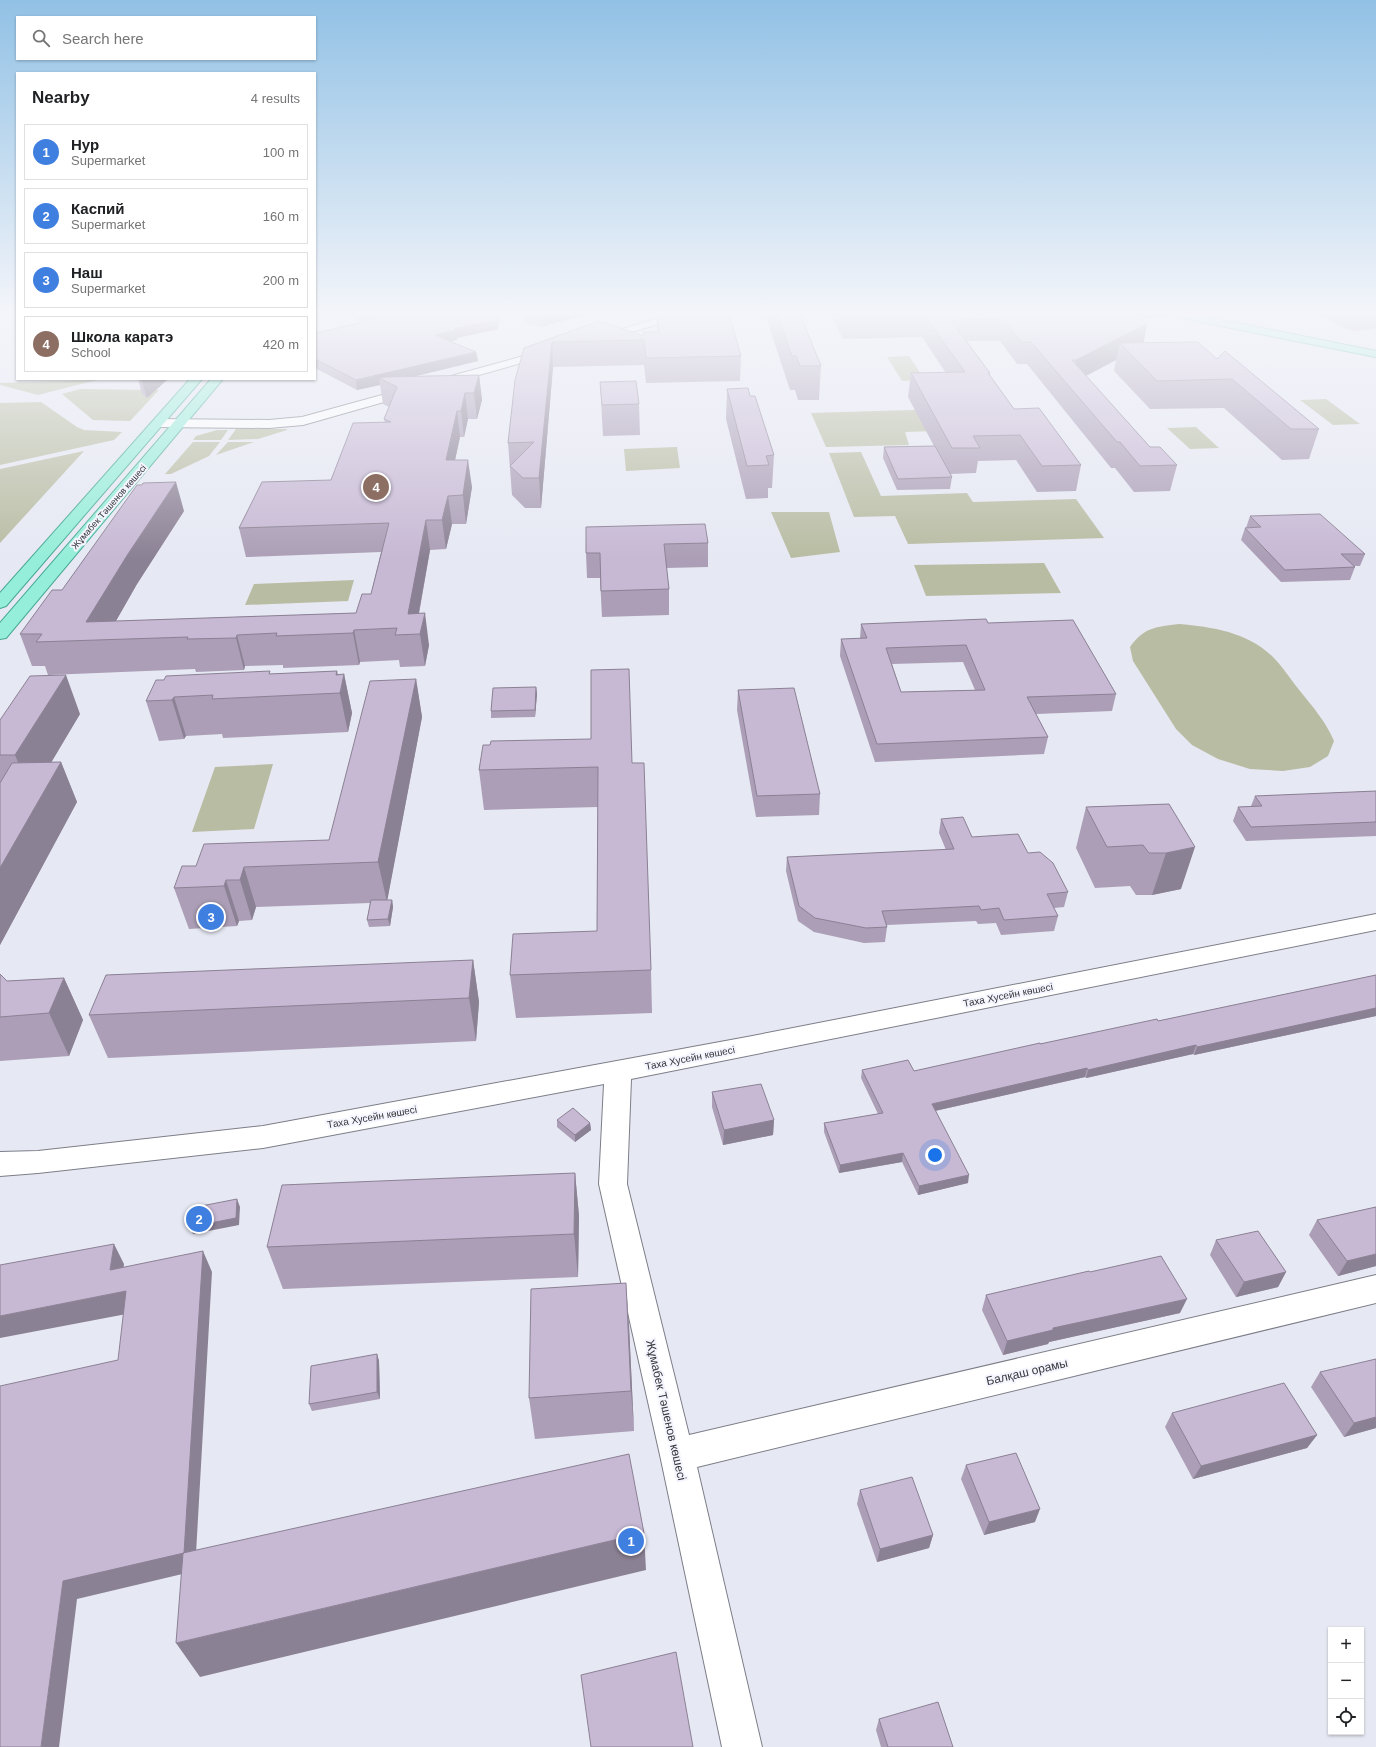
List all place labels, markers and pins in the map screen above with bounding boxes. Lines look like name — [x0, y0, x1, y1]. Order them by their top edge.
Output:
pin: 4 — [363, 472, 389, 502]
pin: 3 — [198, 902, 224, 932]
pin: 2 — [186, 1204, 212, 1234]
pin: 1 — [618, 1526, 644, 1556]

